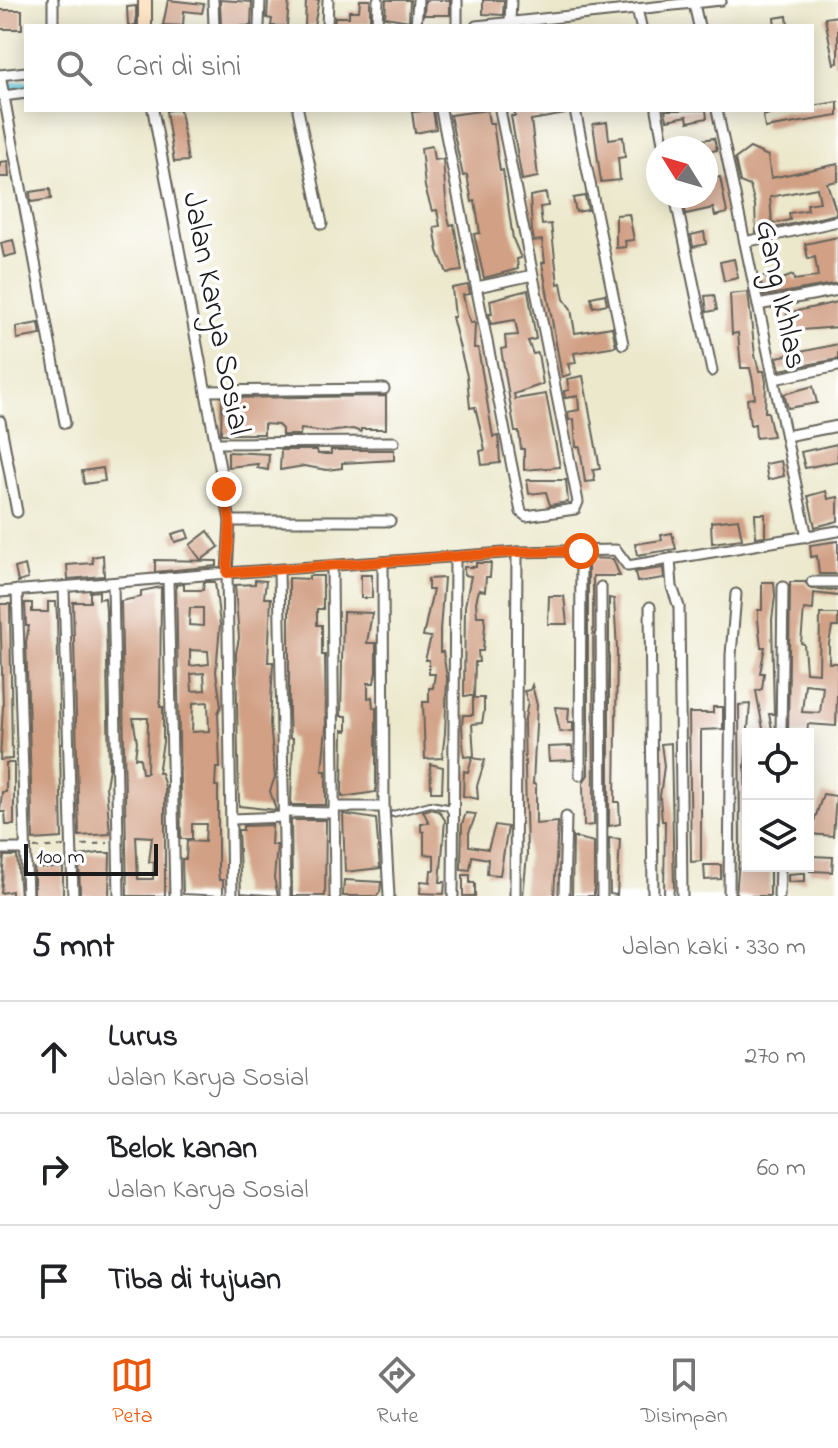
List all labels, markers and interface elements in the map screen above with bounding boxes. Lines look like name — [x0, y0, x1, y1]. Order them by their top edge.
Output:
search box — [24, 24, 814, 112]
icon: search — [52, 46, 96, 90]
text: Cari di sini — [116, 46, 242, 90]
north arrow — [646, 136, 718, 208]
street label: Jalan Karya Sosial — [168, 188, 261, 439]
street label: Gang Ikhlas — [741, 216, 818, 374]
route end — [206, 471, 242, 507]
route start — [563, 533, 599, 569]
map controls — [742, 728, 814, 872]
button: locate — [742, 728, 814, 800]
button: layers — [742, 800, 814, 872]
scale bar — [24, 840, 158, 876]
text: 100 m — [36, 842, 85, 874]
text: 5 mnt — [32, 923, 115, 973]
text: Jalan kaki · 330 m — [622, 929, 806, 967]
text: Lurus — [108, 1016, 178, 1060]
icon: ahead — [32, 1035, 76, 1079]
text: 270 m — [744, 1038, 806, 1076]
text: Jalan Karya Sosial — [108, 1060, 309, 1098]
text: Belok kanan — [108, 1128, 257, 1172]
icon: right — [32, 1147, 76, 1191]
text: 60 m — [757, 1150, 806, 1188]
text: Jalan Karya Sosial — [108, 1172, 309, 1210]
icon: arrive — [32, 1259, 76, 1303]
text: Tiba di tujuan — [108, 1259, 281, 1303]
tab: Peta — [110, 1353, 154, 1433]
tab: Rute — [375, 1353, 419, 1433]
tab: Disimpan — [640, 1353, 728, 1433]

